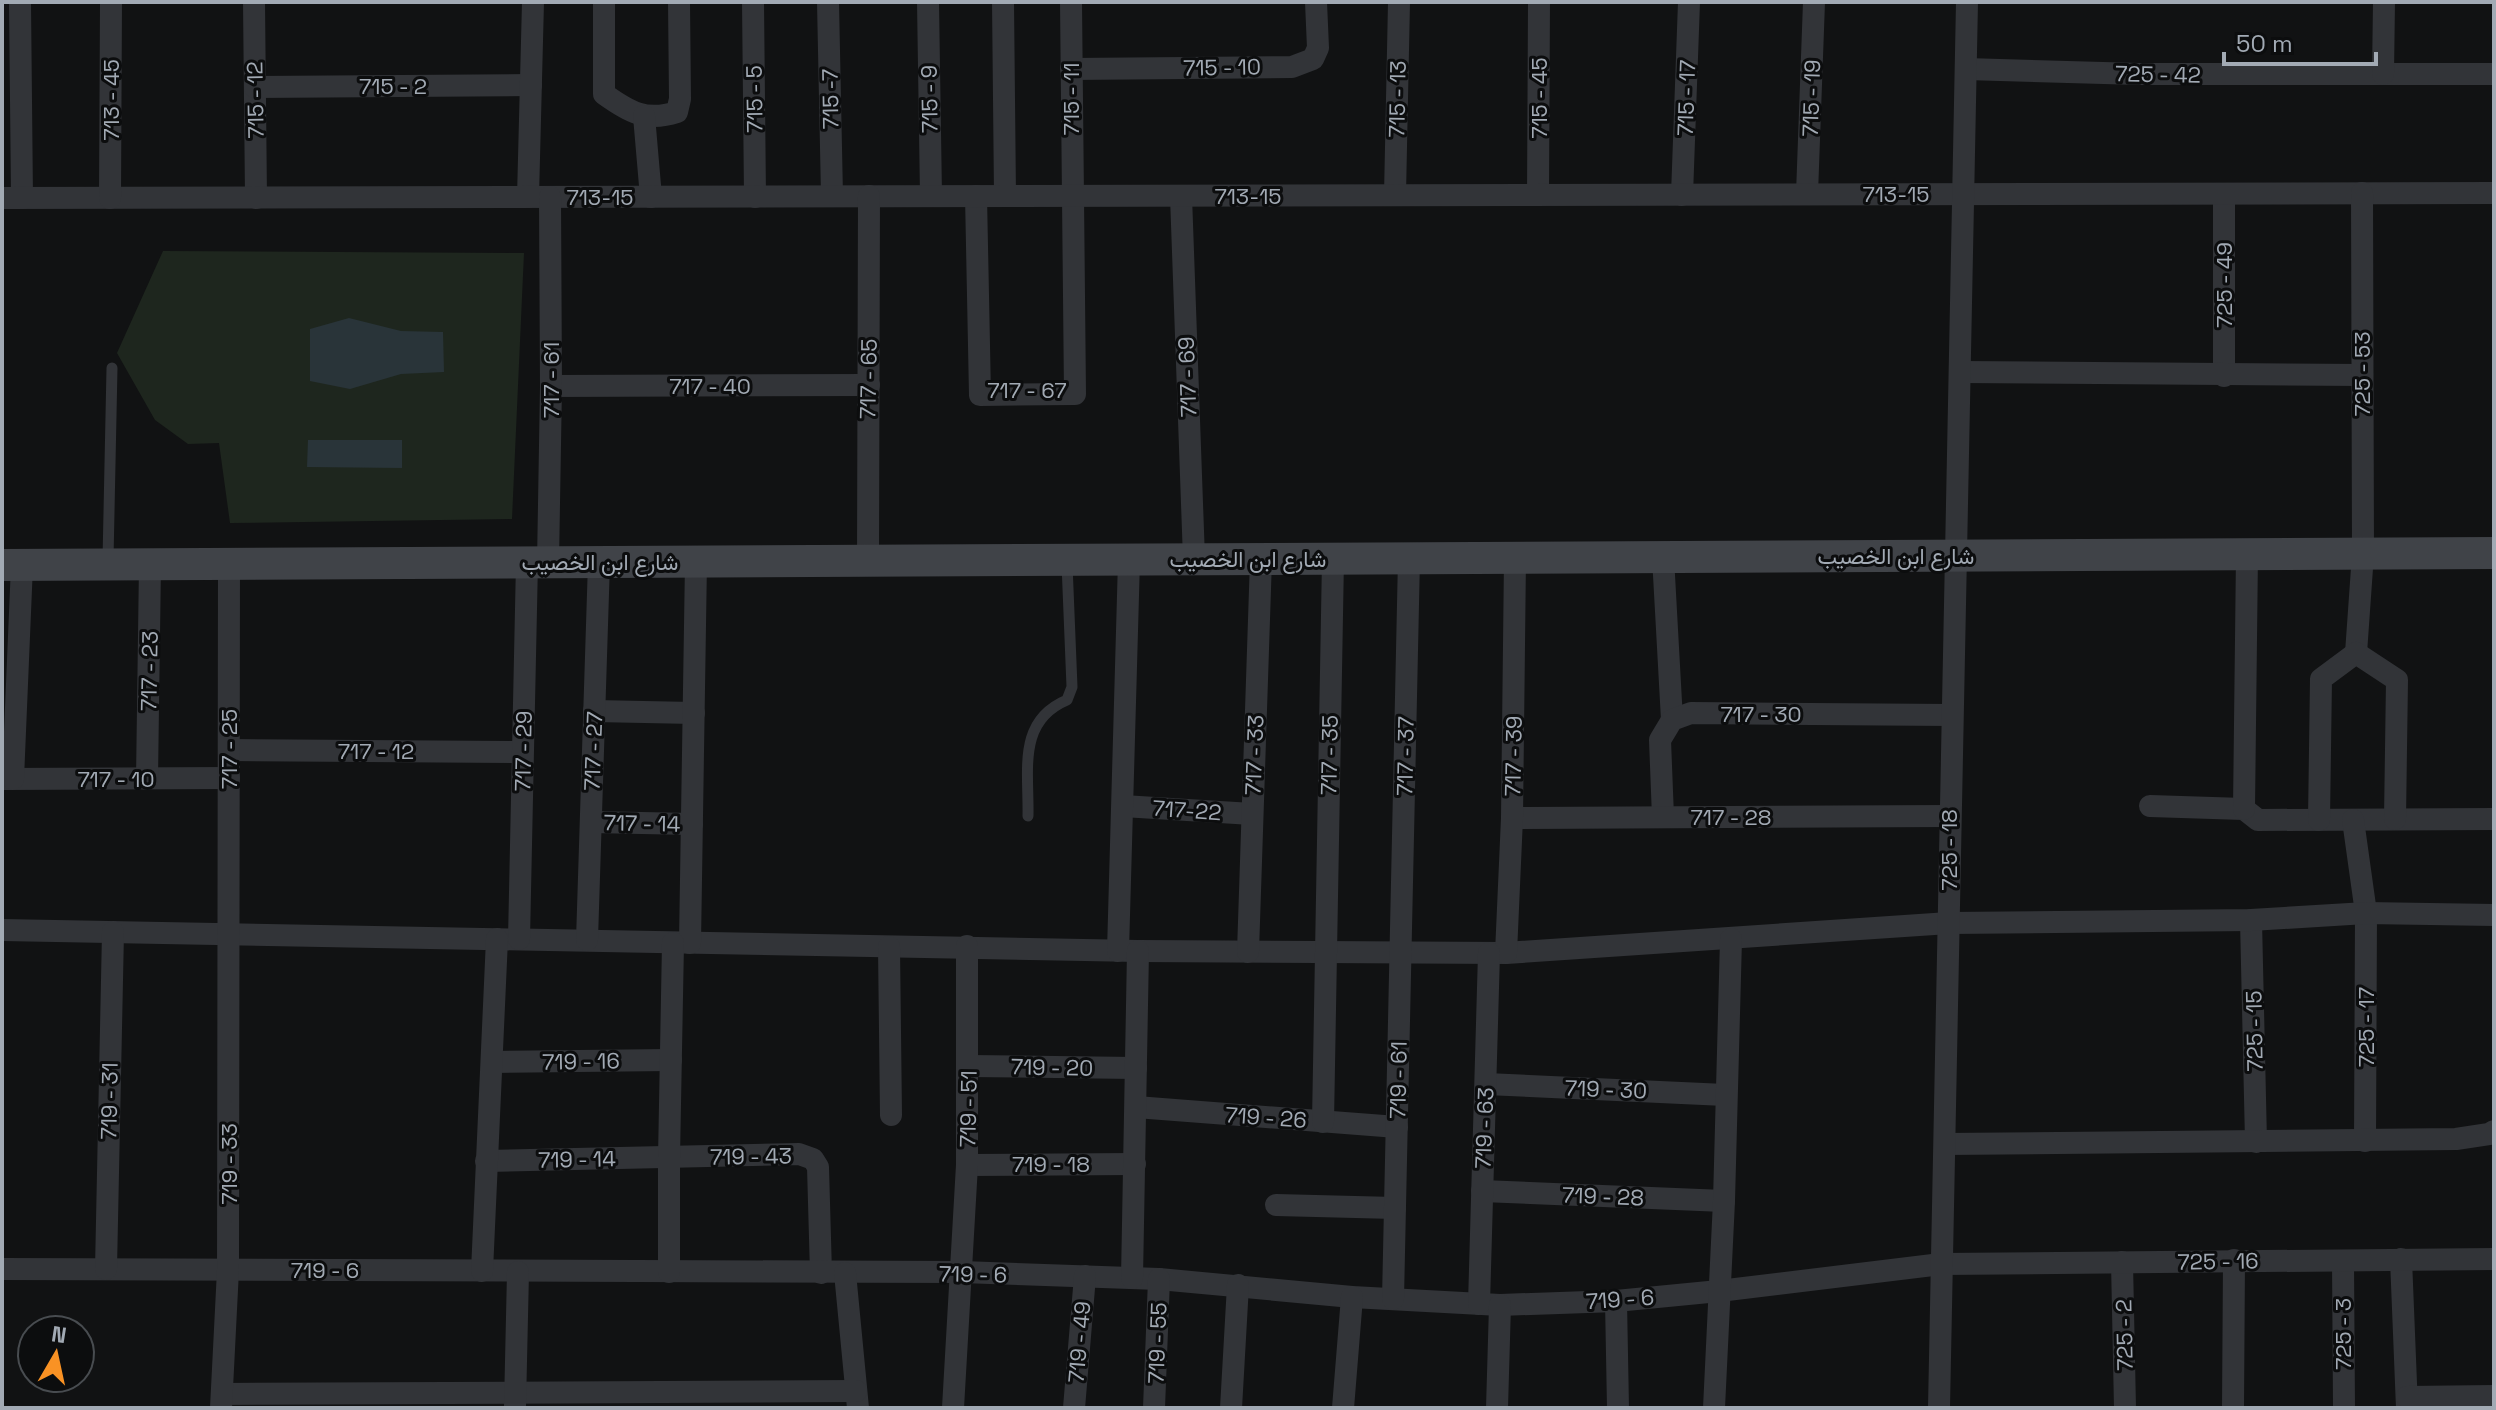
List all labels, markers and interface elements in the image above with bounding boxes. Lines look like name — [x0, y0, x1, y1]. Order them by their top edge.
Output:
scale bar — [2224, 16, 2376, 66]
text: 50 m — [2236, 28, 2293, 59]
street label: 715 - 10 — [1183, 52, 1261, 82]
street label: 715 - 45 — [1525, 57, 1553, 139]
street label: 713 - 45 — [97, 59, 125, 141]
street label: 715 - 17 — [1671, 59, 1701, 137]
street label: 715 - 19 — [1796, 59, 1826, 137]
street label: 725 - 42 — [2115, 59, 2201, 89]
street label: 715 - 13 — [1382, 60, 1412, 138]
street label: 715 - 12 — [240, 61, 270, 139]
street label: 715 - 11 — [1057, 62, 1085, 136]
street label: 715 - 5 — [739, 65, 769, 133]
street label: 715 - 9 — [914, 65, 944, 133]
street label: 715 -7 — [815, 68, 845, 130]
street label: 715 - 2 — [359, 72, 427, 100]
street label: 713-15 — [1862, 180, 1930, 208]
street label: 713-15 — [1214, 182, 1282, 210]
street label: 713-15 — [566, 183, 634, 211]
street label: 725 - 49 — [2210, 242, 2238, 328]
street label: 725 - 53 — [2348, 331, 2376, 417]
street label: 717 - 69 — [1172, 336, 1202, 418]
street label: 717 - 65 — [853, 339, 883, 419]
street label: 717 - 61 — [537, 342, 565, 418]
street label: 717 - 40 — [669, 372, 751, 400]
street label: 717 - 67 — [987, 376, 1067, 404]
street label: شارع ابن الخصيب — [1818, 542, 1974, 571]
street label: شارع ابن الخصيب — [1170, 545, 1326, 574]
street label: شارع ابن الخصيب — [522, 548, 678, 577]
street label: 717 - 23 — [134, 631, 164, 711]
street label: 717 - 30 — [1720, 700, 1802, 728]
street label: 717 - 25 — [215, 709, 243, 789]
street label: 717 - 29 — [508, 711, 538, 791]
street label: 717 - 27 — [578, 711, 608, 791]
street label: 717 - 33 — [1239, 714, 1269, 796]
street label: 717 - 35 — [1314, 715, 1344, 795]
street label: 717 - 39 — [1498, 715, 1528, 797]
street label: 717 - 37 — [1390, 716, 1420, 796]
street label: 717 - 12 — [338, 737, 414, 765]
street label: 717 - 10 — [77, 765, 155, 793]
street label: 717-22 — [1152, 794, 1222, 826]
street label: 717 - 28 — [1691, 803, 1771, 831]
street label: 717 - 14 — [603, 808, 681, 838]
street label: 725 - 18 — [1935, 809, 1963, 891]
street label: 725 - 17 — [2352, 987, 2380, 1067]
street label: 725 - 15 — [2239, 990, 2269, 1072]
street label: 719 - 61 — [1383, 1041, 1413, 1119]
street label: 719 - 16 — [542, 1046, 620, 1076]
street label: 719 - 20 — [1011, 1052, 1093, 1082]
street label: 719 - 31 — [94, 1062, 124, 1140]
street label: 719 - 51 — [953, 1070, 983, 1148]
street label: 719 - 30 — [1564, 1074, 1648, 1104]
street label: 719 - 63 — [1469, 1087, 1499, 1169]
street label: 719 - 26 — [1224, 1100, 1308, 1134]
street label: 719 - 33 — [215, 1123, 243, 1205]
street label: 719 - 43 — [710, 1141, 792, 1171]
street label: 719 - 14 — [538, 1144, 616, 1174]
street label: 719 - 18 — [1012, 1150, 1090, 1178]
street label: 719 - 28 — [1562, 1181, 1644, 1211]
street label: 725 - 16 — [2177, 1246, 2259, 1276]
street label: 719 - 6 — [291, 1256, 359, 1284]
street label: 719 - 6 — [939, 1259, 1007, 1289]
street label: 719 - 6 — [1585, 1283, 1655, 1315]
street label: 725 - 3 — [2329, 1298, 2357, 1370]
street label: 725 - 2 — [2109, 1299, 2139, 1371]
street label: 719 - 49 — [1061, 1300, 1097, 1384]
street label: 719 - 55 — [1142, 1302, 1172, 1384]
north arrow — [16, 1314, 96, 1394]
text: N — [50, 1319, 69, 1349]

